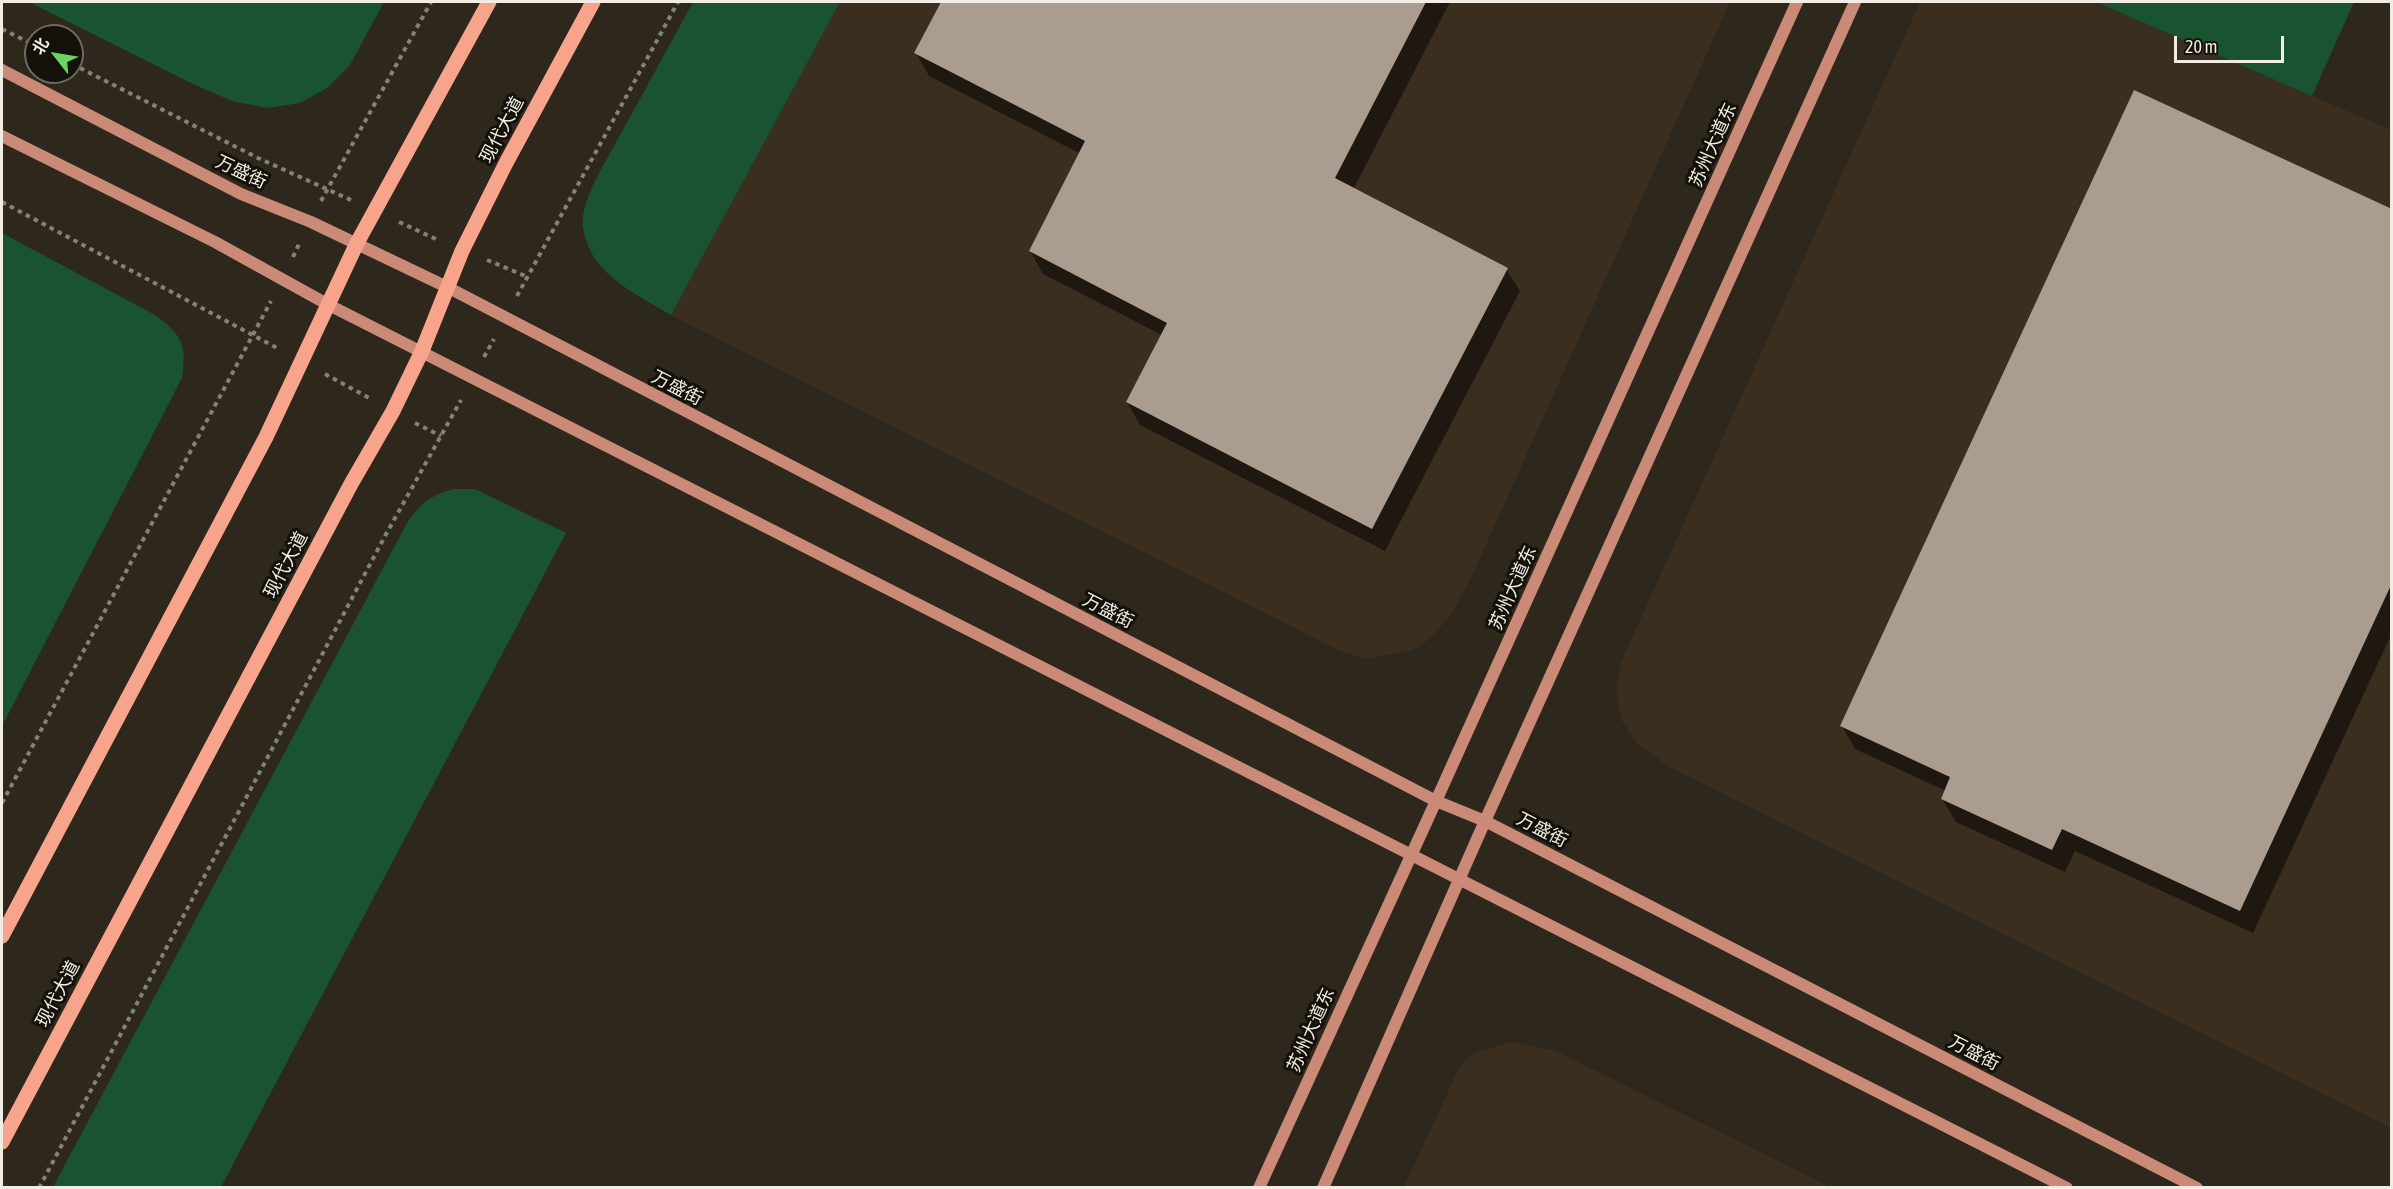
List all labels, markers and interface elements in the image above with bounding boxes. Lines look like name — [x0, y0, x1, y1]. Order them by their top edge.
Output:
north arrow — [24, 24, 84, 84]
scale bar — [2177, 24, 2286, 62]
text: 北 — [28, 34, 52, 57]
text: 20 m — [2185, 36, 2217, 57]
street label: 现代大道 — [476, 93, 528, 167]
street label: 苏州大道东 — [1685, 99, 1741, 191]
street label: 万盛街 — [212, 151, 270, 193]
street label: 万盛街 — [648, 366, 706, 410]
street label: 现代大道 — [260, 528, 312, 602]
street label: 苏州大道东 — [1485, 542, 1541, 634]
street label: 万盛街 — [1079, 589, 1137, 633]
street label: 万盛街 — [1513, 808, 1571, 852]
street label: 现代大道 — [32, 957, 84, 1031]
street label: 苏州大道东 — [1283, 984, 1339, 1076]
street label: 万盛街 — [1945, 1031, 2003, 1075]

